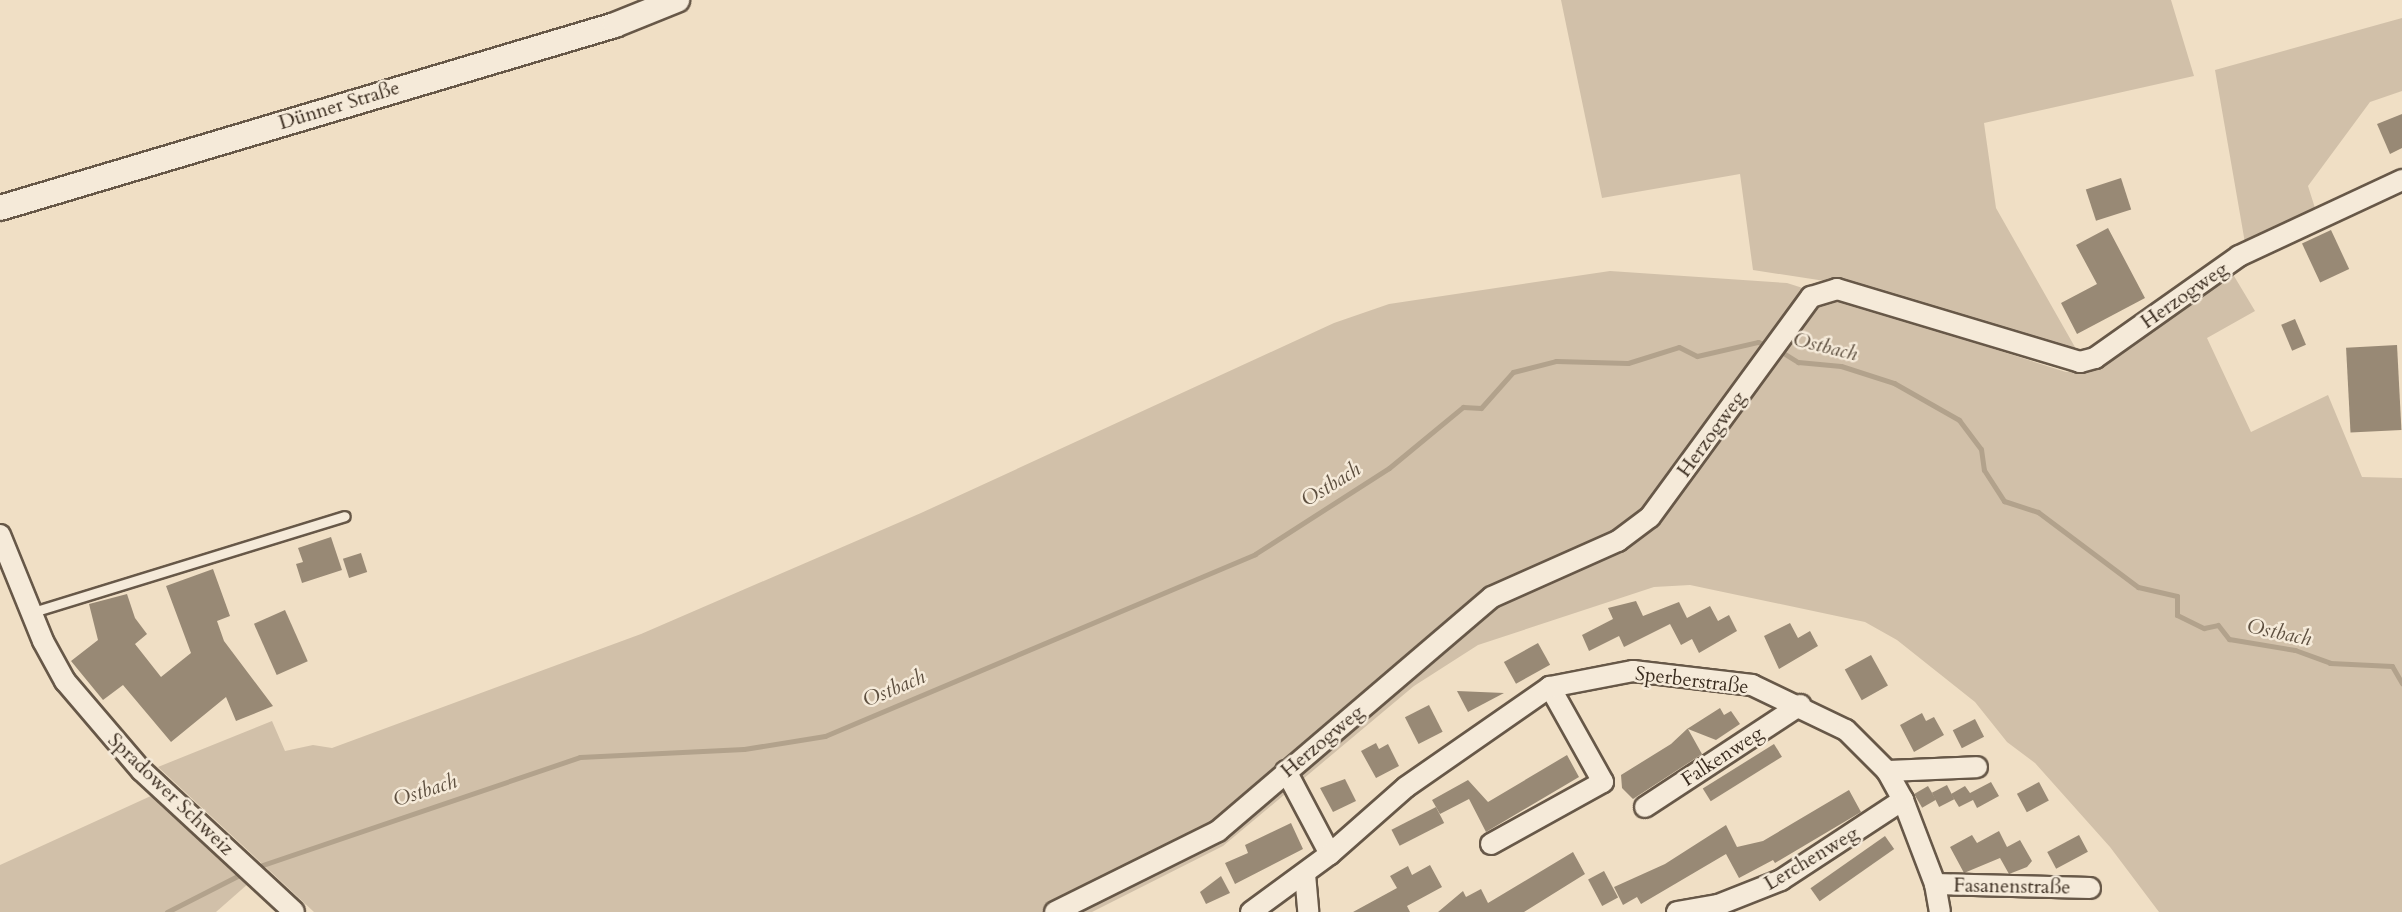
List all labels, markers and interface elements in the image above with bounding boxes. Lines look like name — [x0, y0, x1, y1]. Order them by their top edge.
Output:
street label: Dünner Straße — [276, 75, 402, 135]
street label: Herzogweg — [2136, 256, 2232, 334]
water label: Ostbach — [1790, 327, 1860, 367]
street label: Herzogweg — [1672, 386, 1750, 482]
water label: Ostbach — [1297, 457, 1365, 513]
water label: Ostbach — [2244, 614, 2314, 652]
street label: Sperberstraße — [1634, 661, 1750, 699]
water label: Ostbach — [859, 665, 929, 713]
street label: Herzogweg — [1276, 700, 1368, 782]
street label: Falkenweg — [1677, 721, 1767, 791]
street label: Spradower Schweiz — [103, 728, 239, 860]
water label: Ostbach — [390, 769, 460, 813]
street label: Lerchenweg — [1760, 821, 1862, 895]
street label: Fasanenstraße — [1953, 873, 2071, 899]

